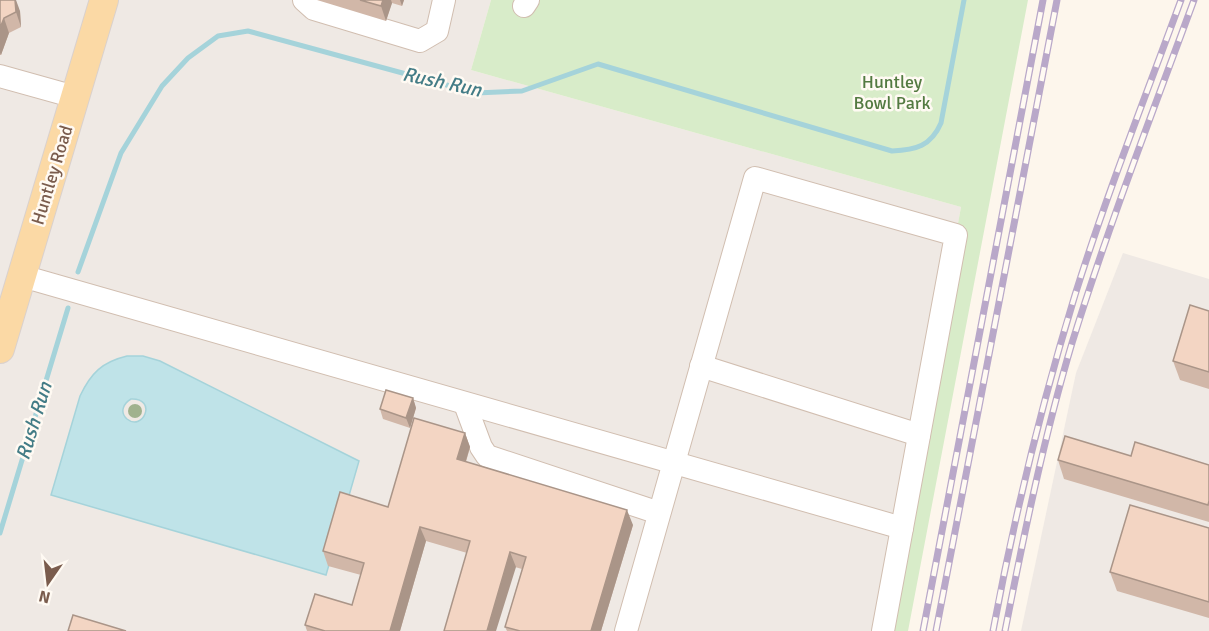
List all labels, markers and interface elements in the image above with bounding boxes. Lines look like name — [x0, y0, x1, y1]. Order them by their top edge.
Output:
water label: Rush Run — [400, 61, 485, 103]
park label: Huntley Bowl Park — [854, 71, 930, 114]
street label: Huntley Road — [26, 123, 78, 227]
water label: Rush Run — [10, 378, 58, 463]
north arrow — [18, 553, 78, 613]
text: N — [37, 586, 52, 608]

